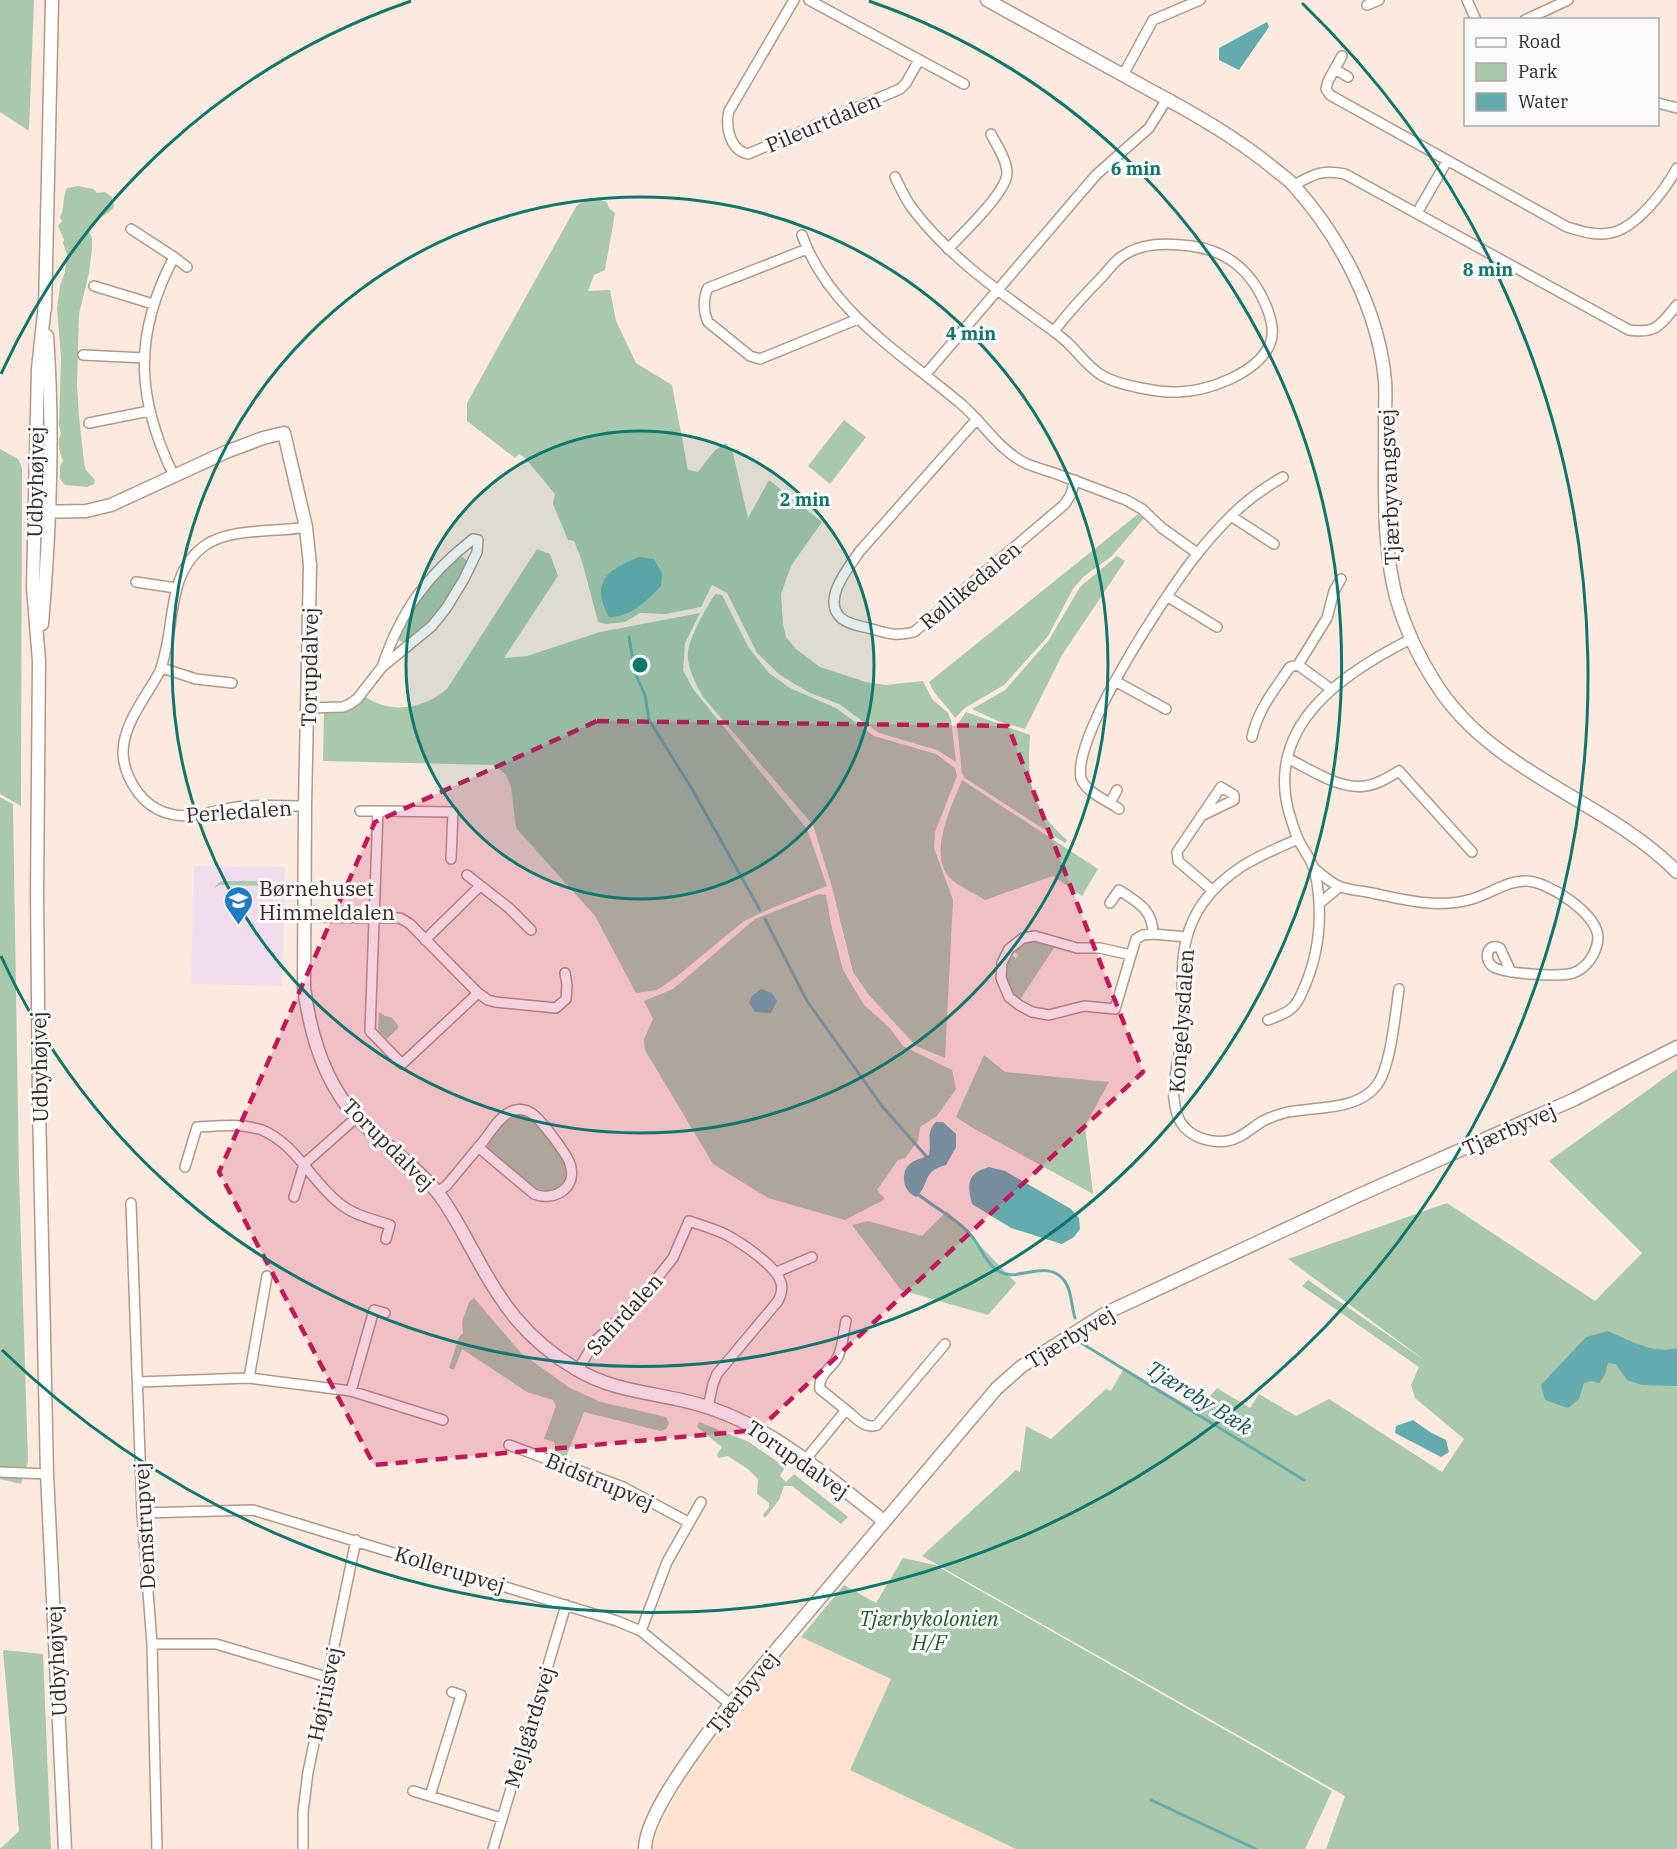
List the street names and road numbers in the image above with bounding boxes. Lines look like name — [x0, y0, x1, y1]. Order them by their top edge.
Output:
street label: Pileurtdalen — [761, 85, 885, 159]
street label: Tjærbyvangsvej — [1372, 408, 1406, 566]
street label: Udbyhøjvej — [20, 426, 50, 538]
street label: Røllikedalen — [914, 535, 1026, 635]
street label: Torupdalvej — [294, 607, 324, 727]
street label: Perledalen — [185, 793, 293, 829]
street label: Kongelysdalen — [1162, 948, 1200, 1094]
street label: Udbyhøjvej — [24, 1011, 54, 1123]
street label: Torupdalvej — [337, 1092, 441, 1196]
street label: Tjærbyvej — [1458, 1096, 1560, 1162]
street label: Safirdalen — [580, 1267, 668, 1361]
street label: Tjærbyvej — [1020, 1299, 1120, 1375]
street label: Torupdalvej — [741, 1413, 855, 1505]
street label: Bidstrupvej — [542, 1446, 658, 1516]
street label: Demstrupvej — [127, 1461, 161, 1591]
street label: Kollerupvej — [391, 1539, 509, 1599]
street label: Udbyhøjvej — [39, 1605, 73, 1717]
street label: Højriisvej — [300, 1644, 348, 1744]
street label: Tjærbyvej — [700, 1645, 784, 1739]
street label: Mejlgårdsvej — [497, 1663, 561, 1791]

